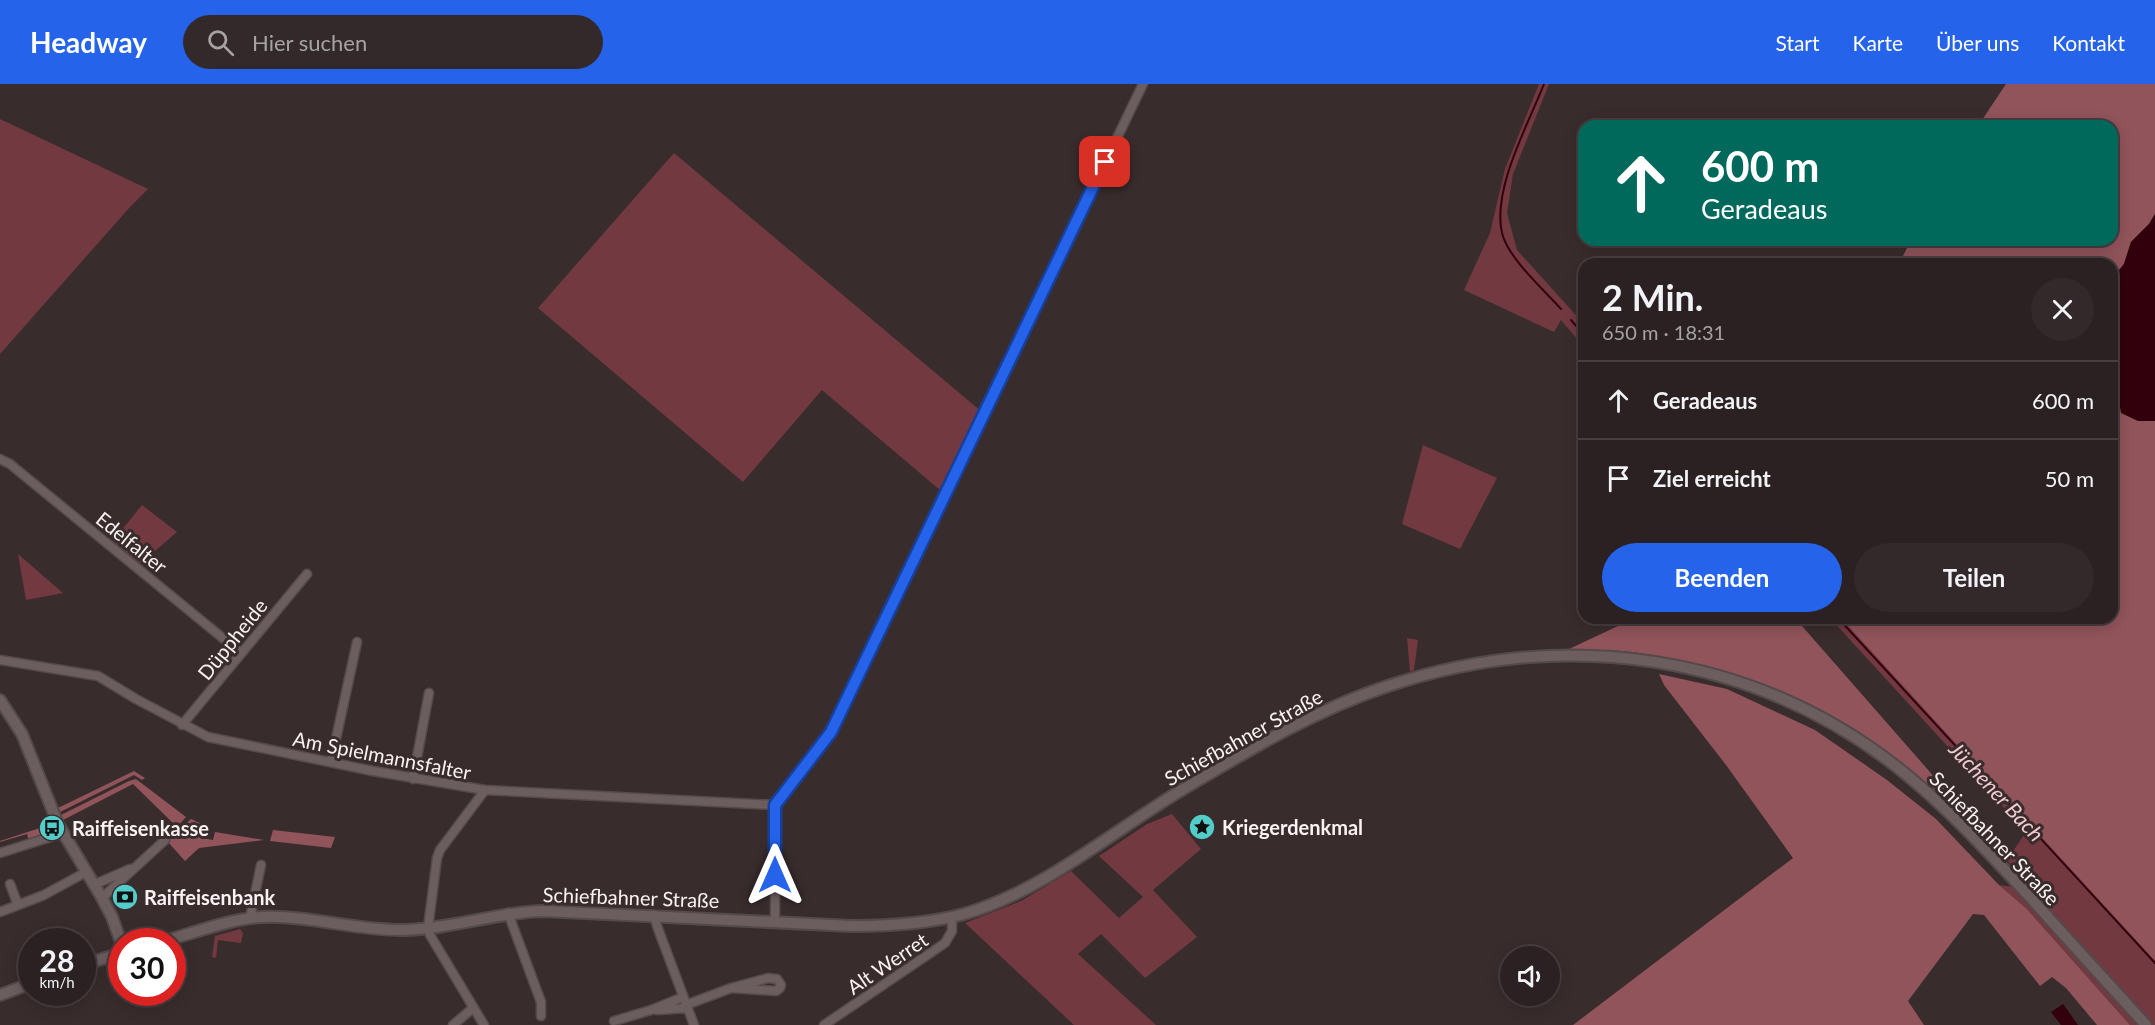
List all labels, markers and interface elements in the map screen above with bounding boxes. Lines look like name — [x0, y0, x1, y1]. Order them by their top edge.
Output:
search box — [183, 15, 603, 69]
text: Headway — [30, 25, 147, 59]
icon: search — [204, 26, 237, 59]
text: Hier suchen — [252, 29, 367, 56]
text: Start — [1775, 30, 1820, 55]
text: Karte — [1853, 30, 1903, 55]
text: Über uns — [1936, 30, 2019, 55]
text: Kontakt — [2052, 30, 2125, 55]
pin — [1079, 136, 1130, 187]
text: 600 m — [1701, 141, 1819, 191]
icon: ahead — [1602, 144, 1680, 222]
icon: arrive — [1088, 145, 1121, 178]
text: Geradeaus — [1701, 192, 1827, 225]
text: 2 Min. — [1602, 275, 1703, 319]
button: close — [2031, 278, 2094, 341]
text: 650 m · 18:31 — [1602, 320, 1725, 344]
icon: ahead — [1602, 384, 1635, 417]
text: Geradeaus — [1653, 387, 1757, 414]
text: 600 m — [2032, 387, 2094, 414]
icon: arrive — [1602, 462, 1635, 495]
text: Ziel erreicht — [1653, 465, 1771, 492]
text: 50 m — [2045, 465, 2094, 492]
street label: Edelfalter — [92, 506, 173, 578]
button: Beenden — [1602, 543, 1842, 612]
button: Teilen — [1854, 543, 2094, 612]
street label: Düppheide — [192, 594, 272, 684]
street label: Schiefbahner Straße — [1160, 684, 1326, 790]
street label: Am Spielmannsfalter — [291, 726, 474, 784]
water label: Jüchener Bach — [1944, 735, 2049, 846]
street label: Schiefbahner Straße — [1925, 766, 2065, 910]
place icon: Kriegerdenkmal — [1187, 812, 1217, 842]
bus stop icon: Raiffeisenkasse — [37, 813, 67, 843]
place label: Kriegerdenkmal — [1222, 815, 1363, 839]
place label: Raiffeisenkasse — [72, 816, 209, 840]
position arrow — [743, 843, 807, 907]
bank icon: Raiffeisenbank — [110, 882, 140, 912]
street label: Schiefbahner Straße — [542, 882, 720, 912]
place label: Raiffeisenbank — [144, 885, 276, 909]
street label: Alt Werret — [842, 927, 932, 999]
speed limit sign: 30 — [108, 928, 186, 1006]
text: 28 — [40, 942, 74, 978]
map controls — [1500, 946, 1560, 1006]
button: sound — [1500, 946, 1560, 1006]
text: km/h — [39, 973, 75, 991]

